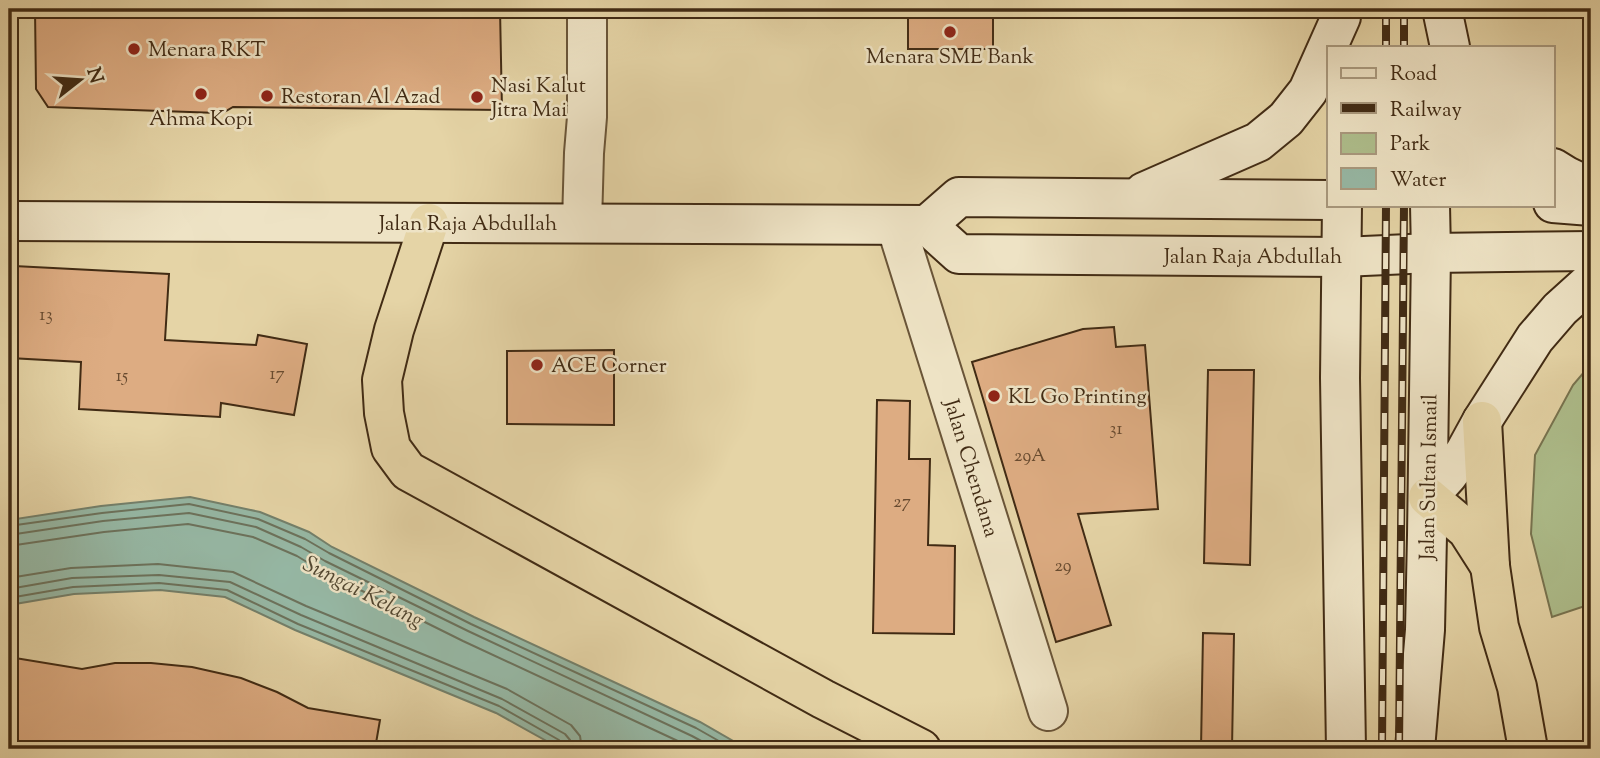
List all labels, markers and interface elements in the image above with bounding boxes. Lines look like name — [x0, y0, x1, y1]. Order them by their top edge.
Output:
marker: Menara SME Bank — [942, 24, 958, 40]
place label: Menara RKT — [148, 36, 265, 66]
marker: Menara RKT — [126, 41, 142, 57]
place label: Menara SME Bank — [866, 43, 1035, 73]
north arrow — [46, 46, 116, 116]
legend — [1327, 46, 1554, 206]
text: Road — [1390, 60, 1437, 90]
text: N — [79, 65, 109, 87]
place label: Nasi Kalut Jitra Mai — [490, 72, 586, 126]
place label: Restoran Al Azad — [281, 83, 440, 113]
marker: Ahma Kopi — [193, 86, 209, 102]
marker: Restoran Al Azad — [259, 88, 275, 104]
marker: Nasi Kalut Jitra Mai — [469, 89, 485, 105]
text: Railway — [1390, 96, 1462, 126]
place label: Ahma Kopi — [149, 105, 253, 135]
text: Park — [1390, 130, 1431, 160]
text: Water — [1390, 166, 1447, 196]
street label: Jalan Raja Abdullah — [378, 210, 557, 240]
street label: Jalan Raja Abdullah — [1163, 243, 1342, 273]
house number: 13 — [39, 303, 53, 329]
place label: ACE Corner — [551, 352, 667, 382]
marker: ACE Corner — [529, 357, 545, 373]
house number: 17 — [269, 362, 285, 388]
house number: 15 — [116, 364, 128, 390]
place label: KL Go Printing — [1008, 383, 1147, 413]
marker: KL Go Printing — [986, 388, 1002, 404]
street label: Jalan Sultan Ismail — [1414, 394, 1446, 561]
street label: Jalan Chendana — [935, 395, 1005, 542]
house number: 31 — [1109, 417, 1123, 443]
house number: 29A — [1014, 444, 1046, 470]
house number: 27 — [893, 490, 911, 516]
water label: Sungai Kelang — [297, 549, 429, 638]
house number: 29 — [1054, 554, 1072, 580]

